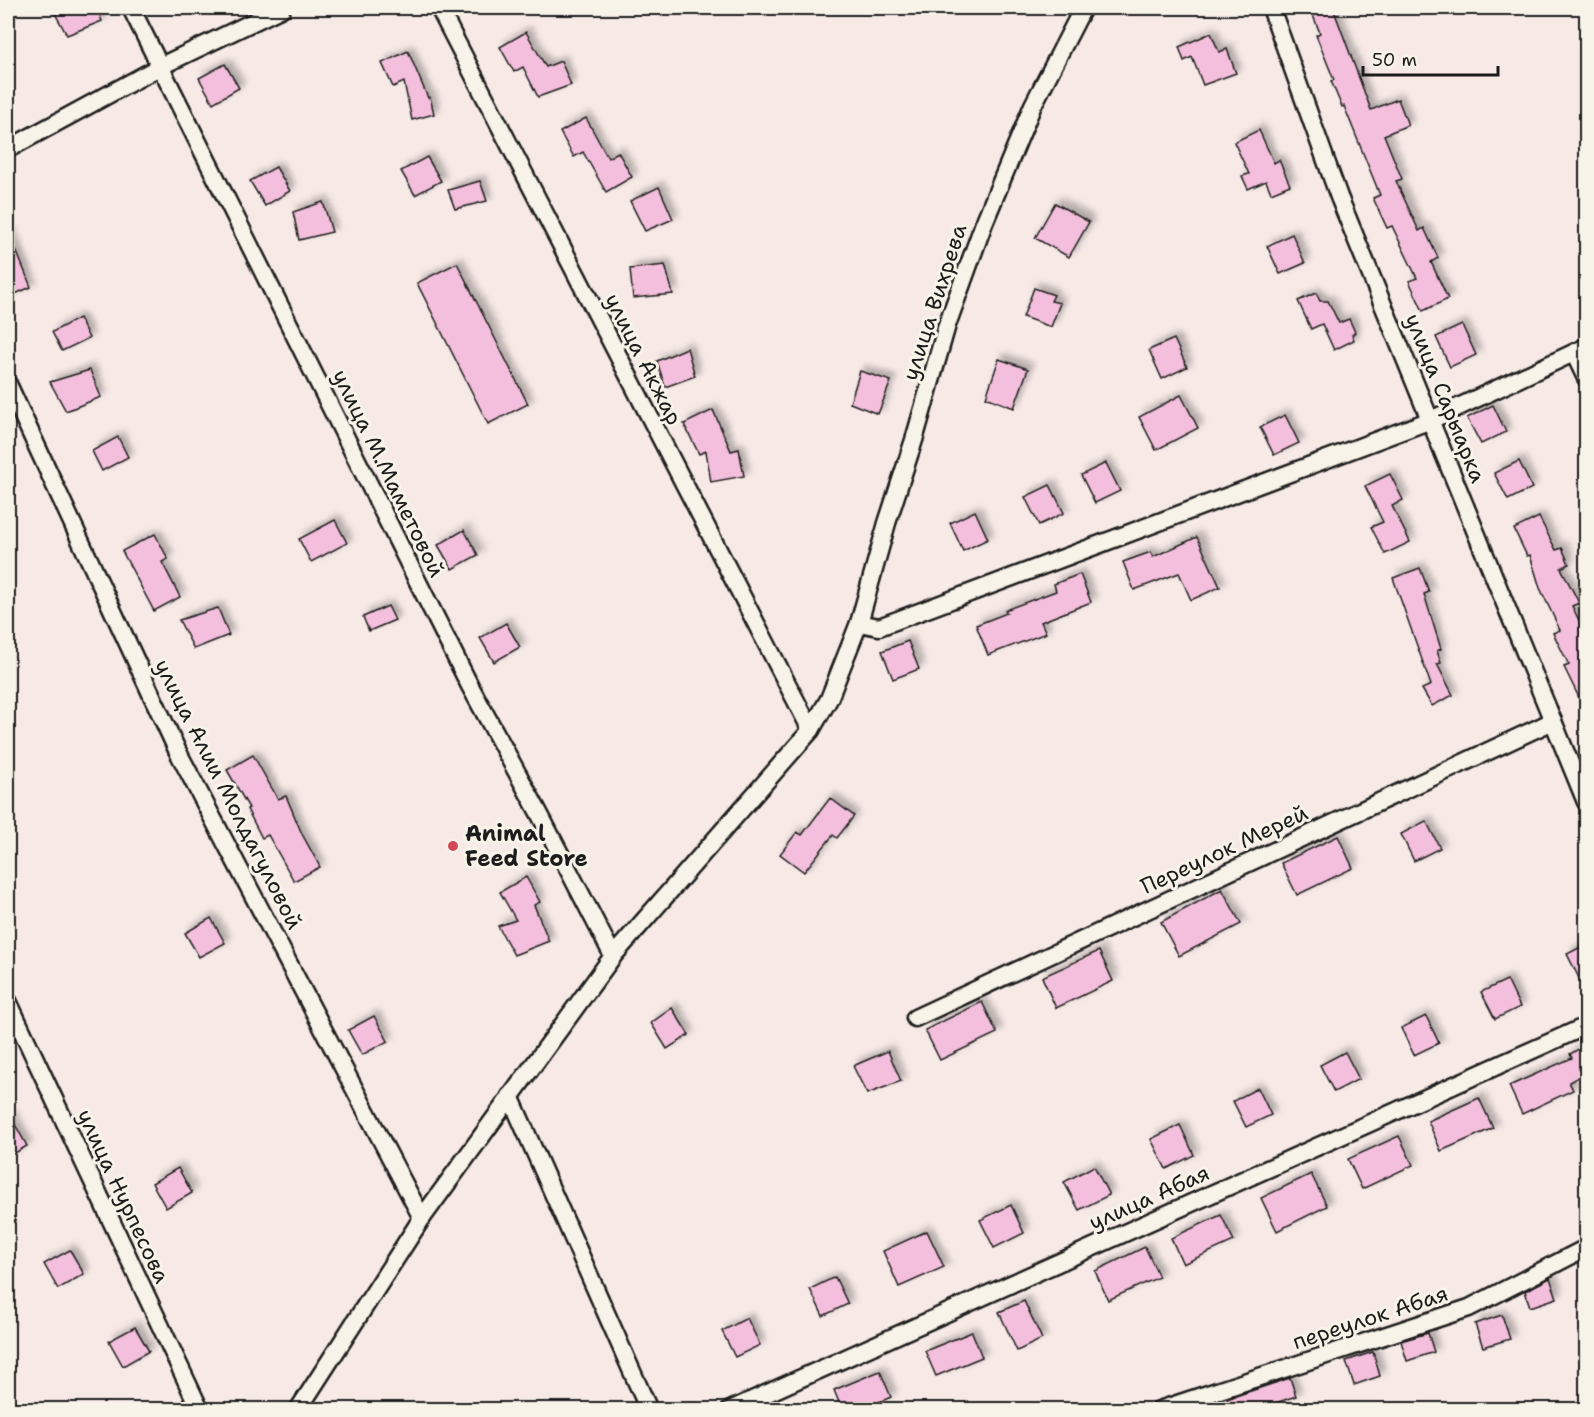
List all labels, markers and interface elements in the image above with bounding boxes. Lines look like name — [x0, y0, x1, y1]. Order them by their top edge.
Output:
scale bar — [1363, 39, 1498, 77]
text: 50 m — [1372, 48, 1417, 72]
street label: улица Вихрева — [896, 220, 974, 384]
street label: улица Акжар — [598, 288, 689, 430]
street label: улица Сарыарка — [1398, 309, 1493, 487]
street label: улица М.Маметовой — [326, 365, 451, 582]
street label: улица Алии Молдагуловой — [148, 654, 309, 934]
street label: Переулок Мерей — [1136, 798, 1312, 901]
place label: Animal Feed Store — [465, 819, 588, 873]
marker: Animal Feed Store — [446, 839, 460, 853]
street label: улица Нурпесова — [70, 1104, 177, 1288]
street label: улица Абая — [1084, 1158, 1214, 1237]
street label: переулок Абая — [1289, 1279, 1452, 1356]

